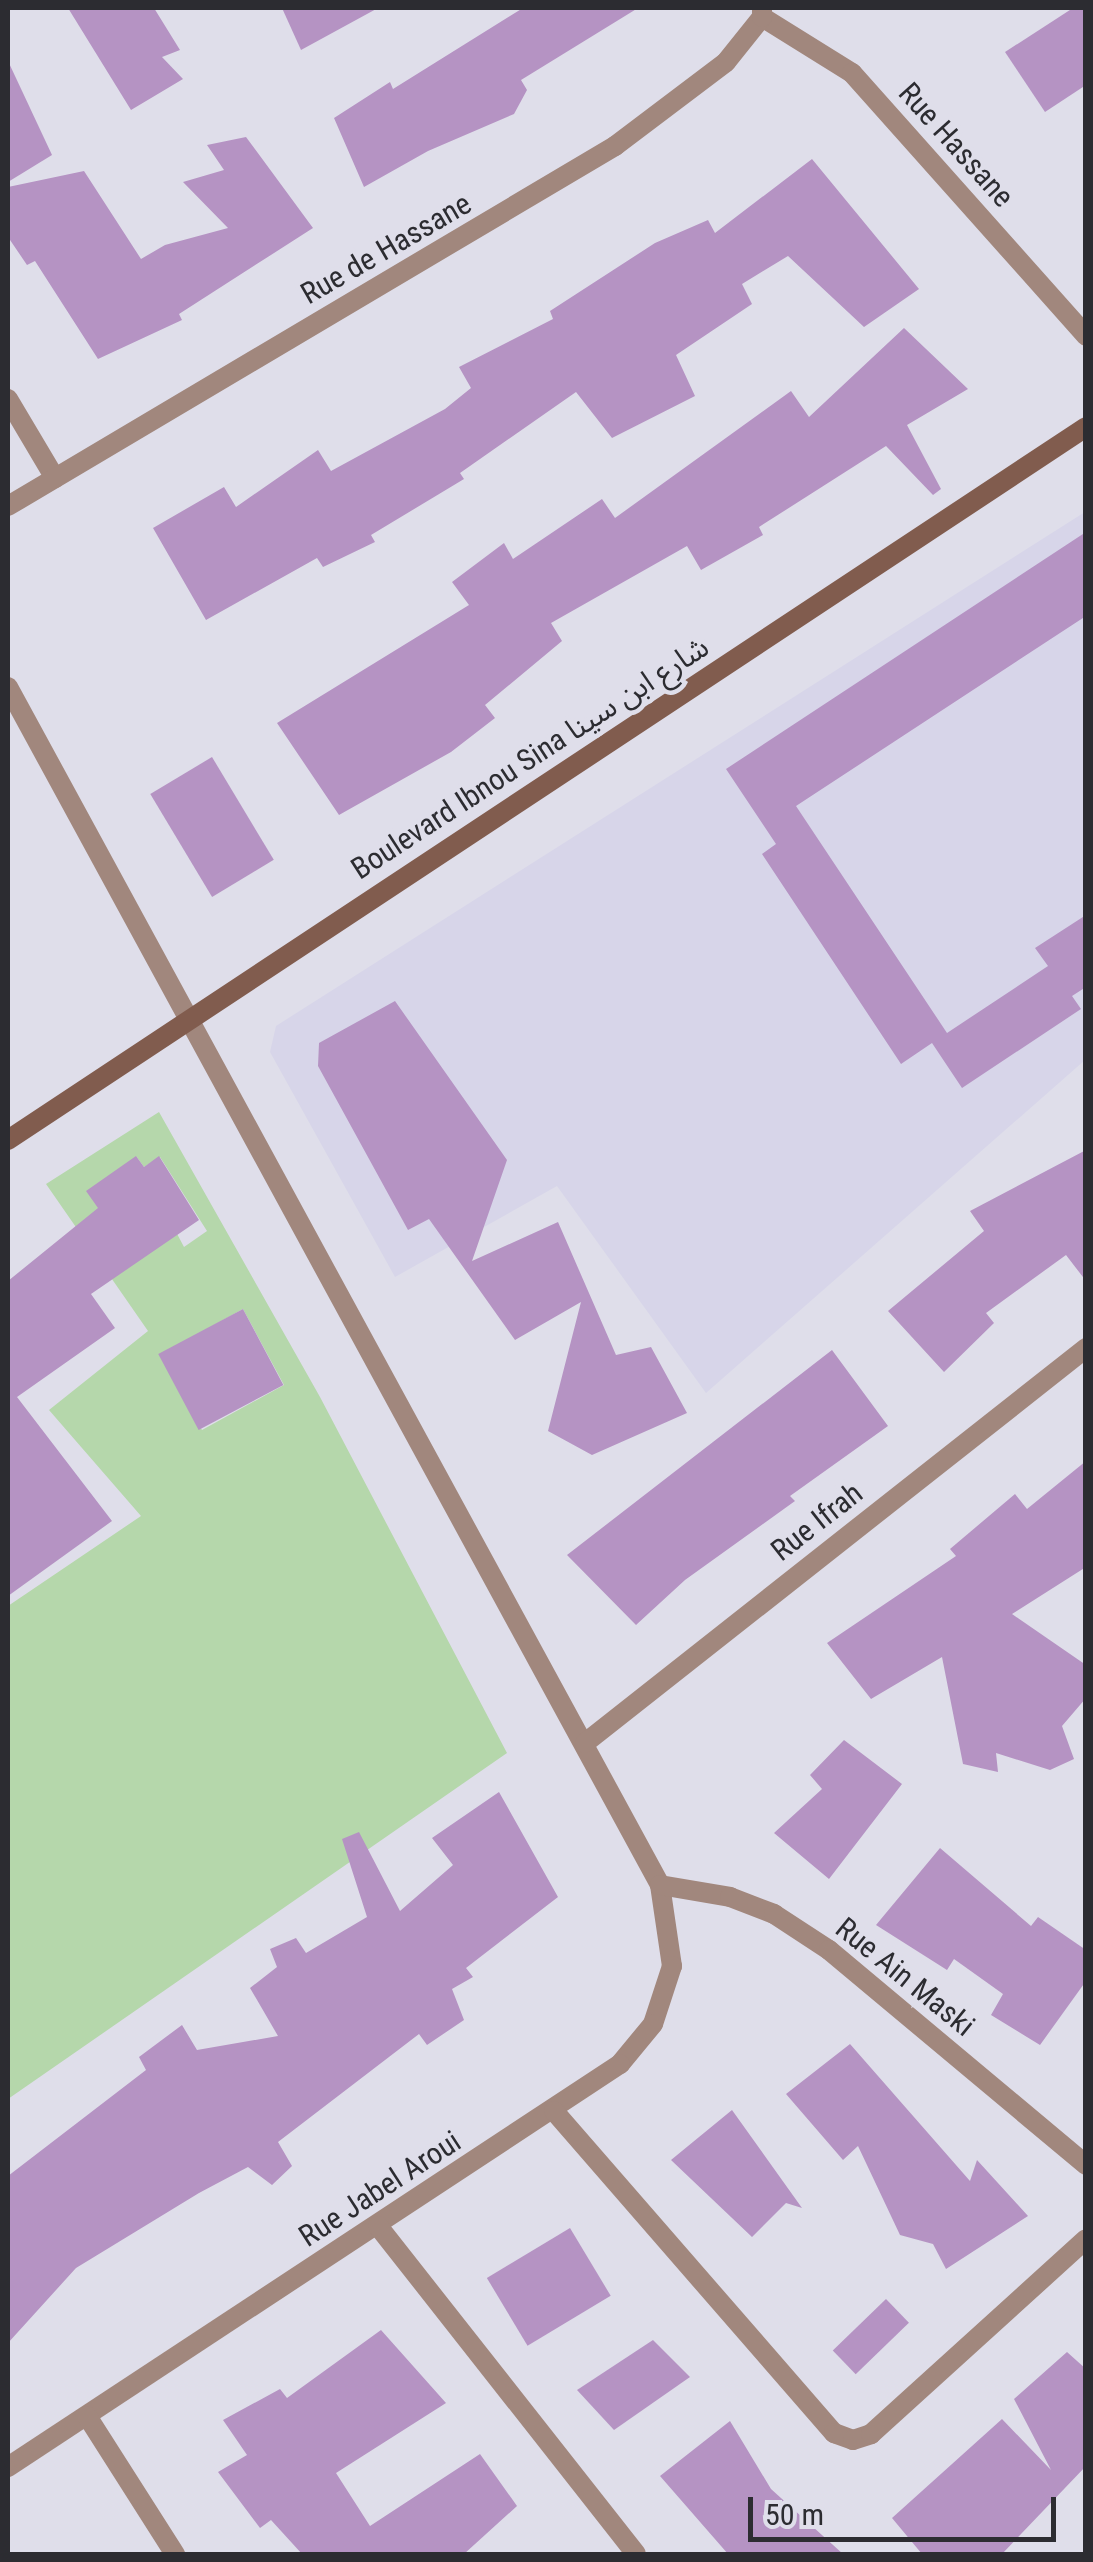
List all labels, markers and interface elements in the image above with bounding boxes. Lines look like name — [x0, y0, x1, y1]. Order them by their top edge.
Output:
street label: Rue Hassane — [891, 75, 1021, 215]
street label: Rue de Hassane — [295, 186, 477, 312]
street label: Boulevard Ibnou Sina شارع ابن سينا — [345, 629, 715, 887]
street label: Rue Ifrah — [764, 1475, 870, 1569]
street label: Rue Ain Maski — [828, 1910, 982, 2044]
street label: Rue Jabel Aroui — [292, 2123, 468, 2255]
scale bar — [753, 2477, 1060, 2539]
text: 50 m — [765, 2497, 824, 2532]

